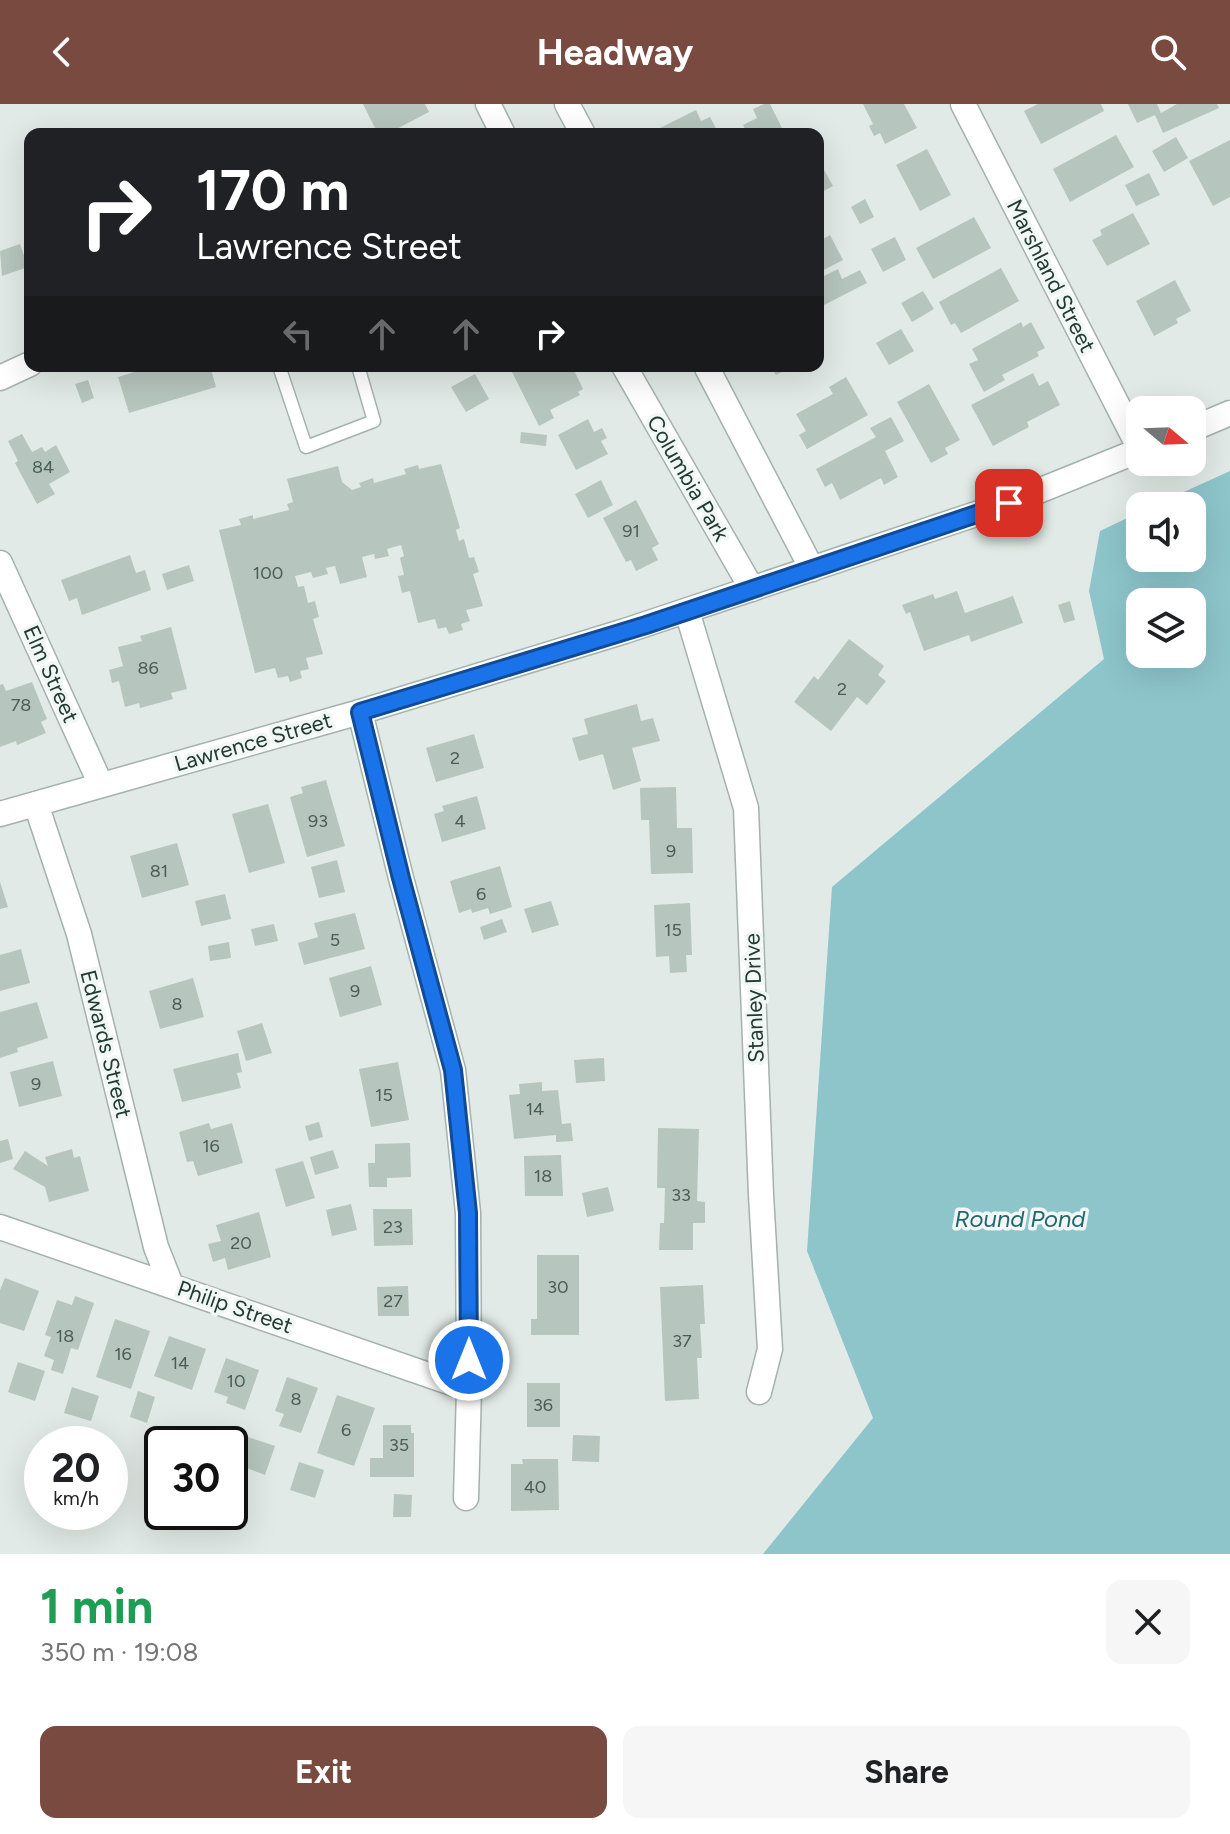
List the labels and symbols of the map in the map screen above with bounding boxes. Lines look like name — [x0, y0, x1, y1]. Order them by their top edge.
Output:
street label: Marshland Street — [1001, 195, 1101, 357]
north arrow — [1126, 396, 1206, 476]
street label: Columbia Park — [641, 410, 735, 546]
house number: 84 — [32, 456, 54, 478]
pin — [975, 469, 1043, 537]
house number: 91 — [622, 520, 640, 542]
house number: 100 — [253, 562, 283, 584]
street label: Elm Street — [18, 621, 84, 727]
house number: 86 — [137, 657, 159, 679]
house number: 2 — [837, 678, 847, 700]
house number: 78 — [11, 694, 31, 716]
street label: Lawrence Street — [171, 707, 335, 777]
house number: 2 — [450, 747, 460, 769]
house number: 93 — [308, 810, 328, 832]
house number: 4 — [454, 810, 466, 832]
house number: 9 — [666, 840, 676, 862]
house number: 81 — [150, 860, 168, 882]
house number: 6 — [476, 883, 486, 905]
house number: 15 — [664, 919, 682, 941]
house number: 5 — [330, 929, 340, 951]
street label: Stanley Drive — [738, 933, 770, 1063]
street label: Edwards Street — [75, 967, 137, 1121]
house number: 9 — [350, 980, 360, 1002]
house number: 8 — [171, 993, 183, 1015]
house number: 9 — [31, 1073, 41, 1095]
house number: 15 — [375, 1084, 393, 1106]
house number: 14 — [526, 1098, 544, 1120]
house number: 16 — [202, 1135, 220, 1157]
house number: 18 — [534, 1165, 552, 1187]
house number: 33 — [671, 1184, 691, 1206]
water label: Round Pond — [955, 1204, 1086, 1233]
house number: 23 — [383, 1216, 403, 1238]
house number: 20 — [230, 1232, 252, 1254]
street label: Philip Street — [174, 1275, 296, 1339]
house number: 30 — [547, 1276, 569, 1298]
house number: 27 — [383, 1290, 403, 1312]
position arrow — [427, 1318, 511, 1402]
house number: 18 — [56, 1325, 74, 1347]
house number: 37 — [672, 1330, 692, 1352]
house number: 16 — [114, 1343, 132, 1365]
house number: 14 — [171, 1352, 189, 1374]
house number: 10 — [227, 1370, 245, 1392]
house number: 8 — [290, 1388, 302, 1410]
house number: 36 — [533, 1394, 553, 1416]
house number: 6 — [341, 1419, 351, 1441]
speed limit sign: 30 — [144, 1426, 248, 1530]
house number: 35 — [389, 1434, 409, 1456]
house number: 40 — [524, 1476, 546, 1498]

